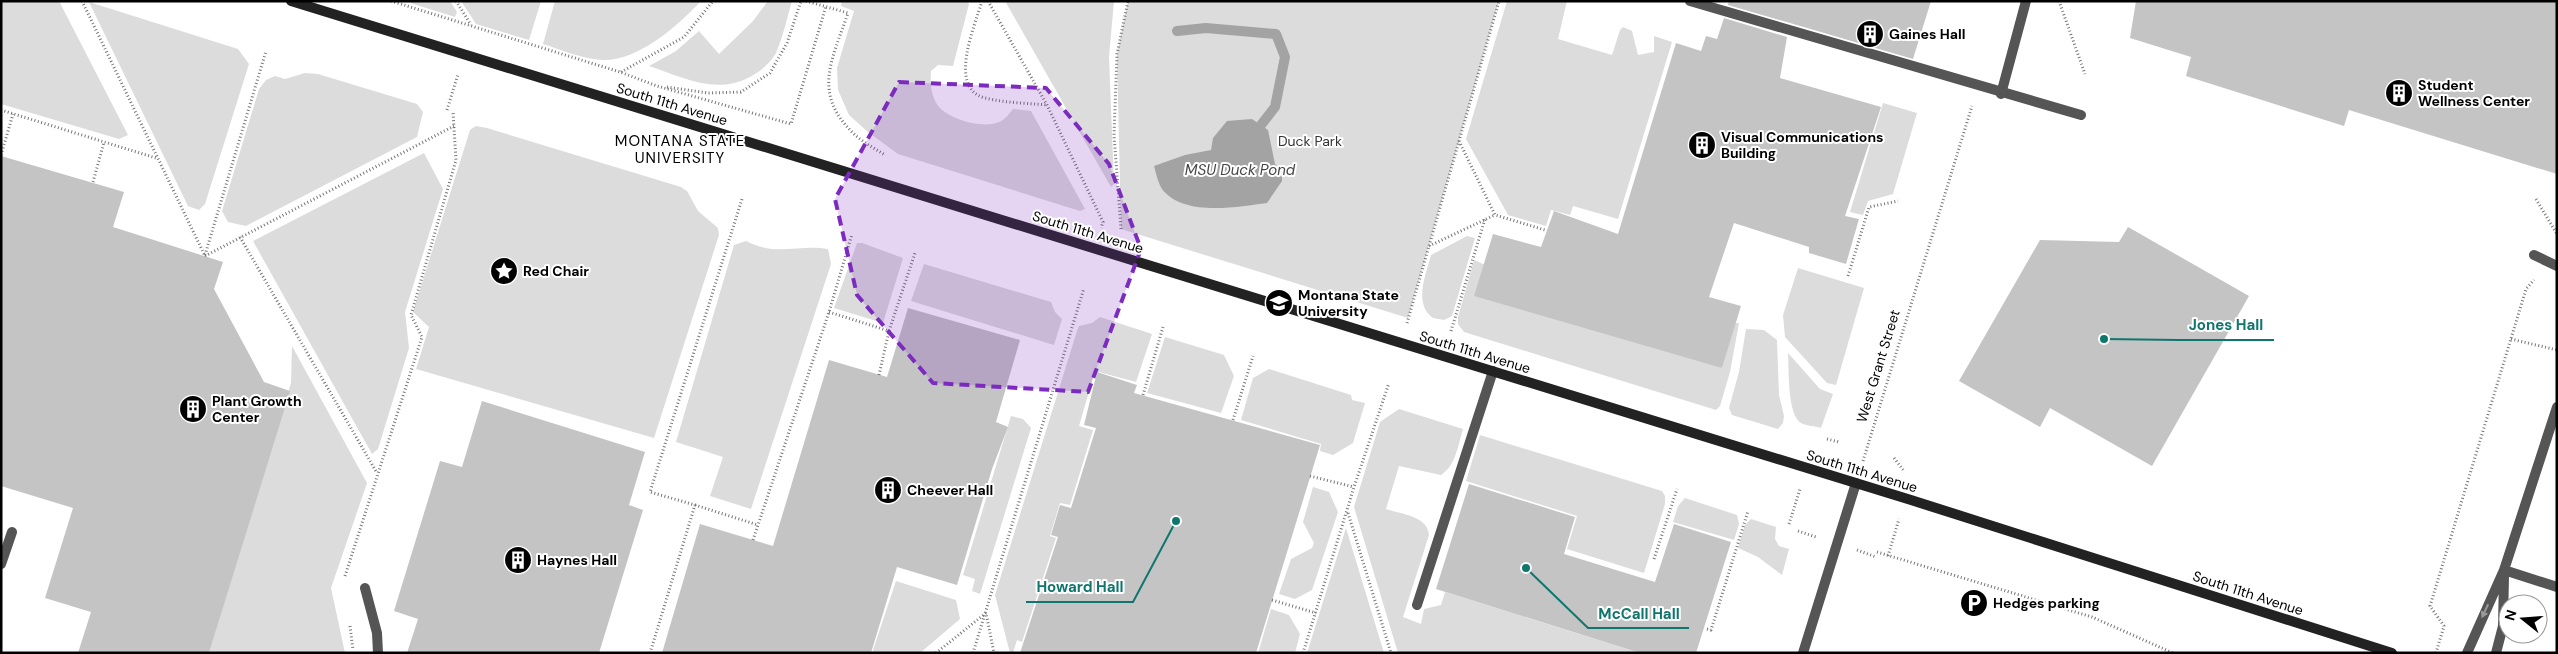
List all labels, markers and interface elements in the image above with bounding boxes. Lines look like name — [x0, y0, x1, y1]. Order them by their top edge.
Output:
building icon: Gaines Hall — [1855, 19, 1885, 49]
place label: Gaines Hall — [1889, 25, 1965, 43]
place label: Student Wellness Center — [2418, 76, 2530, 110]
building icon: Student Wellness Center — [2384, 78, 2414, 108]
street label: South 11th Avenue — [614, 79, 730, 129]
place label: Visual Communications Building — [1721, 128, 1884, 162]
building icon: Visual Communications Building — [1687, 130, 1717, 160]
district label: MONTANA STATE UNIVERSITY — [615, 131, 745, 168]
park label: Duck Park — [1278, 132, 1342, 150]
water label: MSU Duck Pond — [1185, 160, 1296, 180]
street label: South 11th Avenue — [1030, 207, 1146, 257]
place icon: Red Chair — [489, 256, 519, 286]
place label: Red Chair — [523, 262, 589, 280]
place label: Montana State University — [1298, 286, 1399, 320]
school or university icon: Montana State University — [1264, 288, 1294, 318]
street label: West Grant Street — [1852, 307, 1904, 425]
callout: Jones Hall — [2179, 310, 2274, 340]
text: Jones Hall — [2189, 315, 2263, 335]
street label: South 11th Avenue — [1417, 327, 1533, 377]
place label: Plant Growth Center — [212, 392, 302, 426]
building icon: Plant Growth Center — [178, 394, 208, 424]
street label: South 11th Avenue — [1804, 446, 1920, 496]
building icon: Cheever Hall — [873, 475, 903, 505]
place label: Cheever Hall — [907, 481, 993, 499]
building icon: Haynes Hall — [503, 545, 533, 575]
place label: Haynes Hall — [537, 551, 617, 569]
street label: South 11th Avenue — [2190, 567, 2306, 619]
callout: Howard Hall — [1026, 572, 1133, 602]
text: Howard Hall — [1036, 577, 1124, 597]
parking icon: Hedges parking — [1959, 588, 1989, 618]
place label: Hedges parking — [1993, 594, 2100, 612]
north arrow — [2498, 594, 2548, 644]
callout: McCall Hall — [1588, 598, 1689, 628]
text: McCall Hall — [1598, 604, 1680, 624]
one-way arrow — [2481, 604, 2489, 618]
text: N — [2500, 608, 2521, 623]

